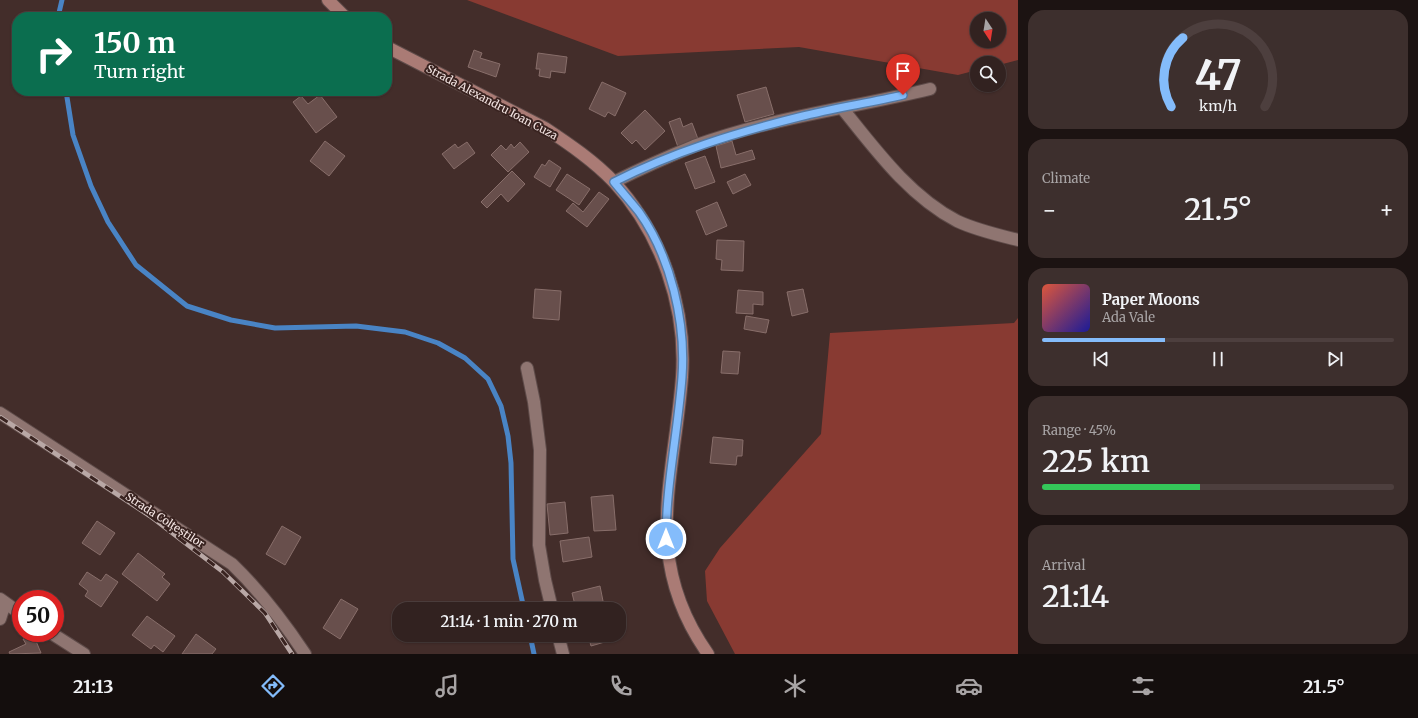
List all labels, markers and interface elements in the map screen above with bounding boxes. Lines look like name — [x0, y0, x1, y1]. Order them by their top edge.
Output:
north arrow — [970, 12, 1006, 48]
map controls — [970, 12, 1006, 92]
text: 150 m — [94, 25, 176, 61]
icon: right — [28, 28, 80, 80]
text: 47 — [1194, 49, 1242, 101]
pin — [886, 54, 920, 95]
button: search — [970, 56, 1006, 92]
text: Turn right — [94, 60, 185, 83]
icon: arrive — [892, 60, 914, 82]
street label: Strada Alexandru Ioan Cuza — [424, 61, 560, 143]
text: km/h — [1199, 97, 1237, 115]
text: Climate — [1042, 170, 1090, 187]
text: 21.5° — [1184, 190, 1252, 228]
text: − — [1042, 196, 1057, 224]
text: + — [1379, 196, 1394, 224]
text: Paper Moons — [1102, 290, 1200, 309]
text: Ada Vale — [1102, 309, 1155, 326]
icon: previous — [1090, 348, 1112, 370]
icon: pause — [1207, 348, 1229, 370]
icon: next — [1324, 348, 1346, 370]
text: Range · 45% — [1042, 422, 1116, 439]
text: 225 km — [1042, 442, 1150, 480]
street label: Strada Colțeștilor — [123, 489, 207, 551]
position arrow — [645, 518, 687, 560]
text: Arrival — [1042, 557, 1085, 574]
text: 21:14 — [1042, 577, 1109, 615]
speed limit sign: 50 — [12, 590, 64, 642]
text: 21:14 · 1 min · 270 m — [440, 612, 578, 631]
icon: directions — [259, 672, 287, 700]
icon: music — [433, 672, 461, 700]
icon: phone — [607, 672, 635, 700]
icon: climate — [781, 672, 809, 700]
icon: car — [955, 672, 983, 700]
icon: filters — [1129, 672, 1157, 700]
text: 21:13 — [73, 675, 114, 698]
text: 21.5° — [1303, 675, 1345, 698]

